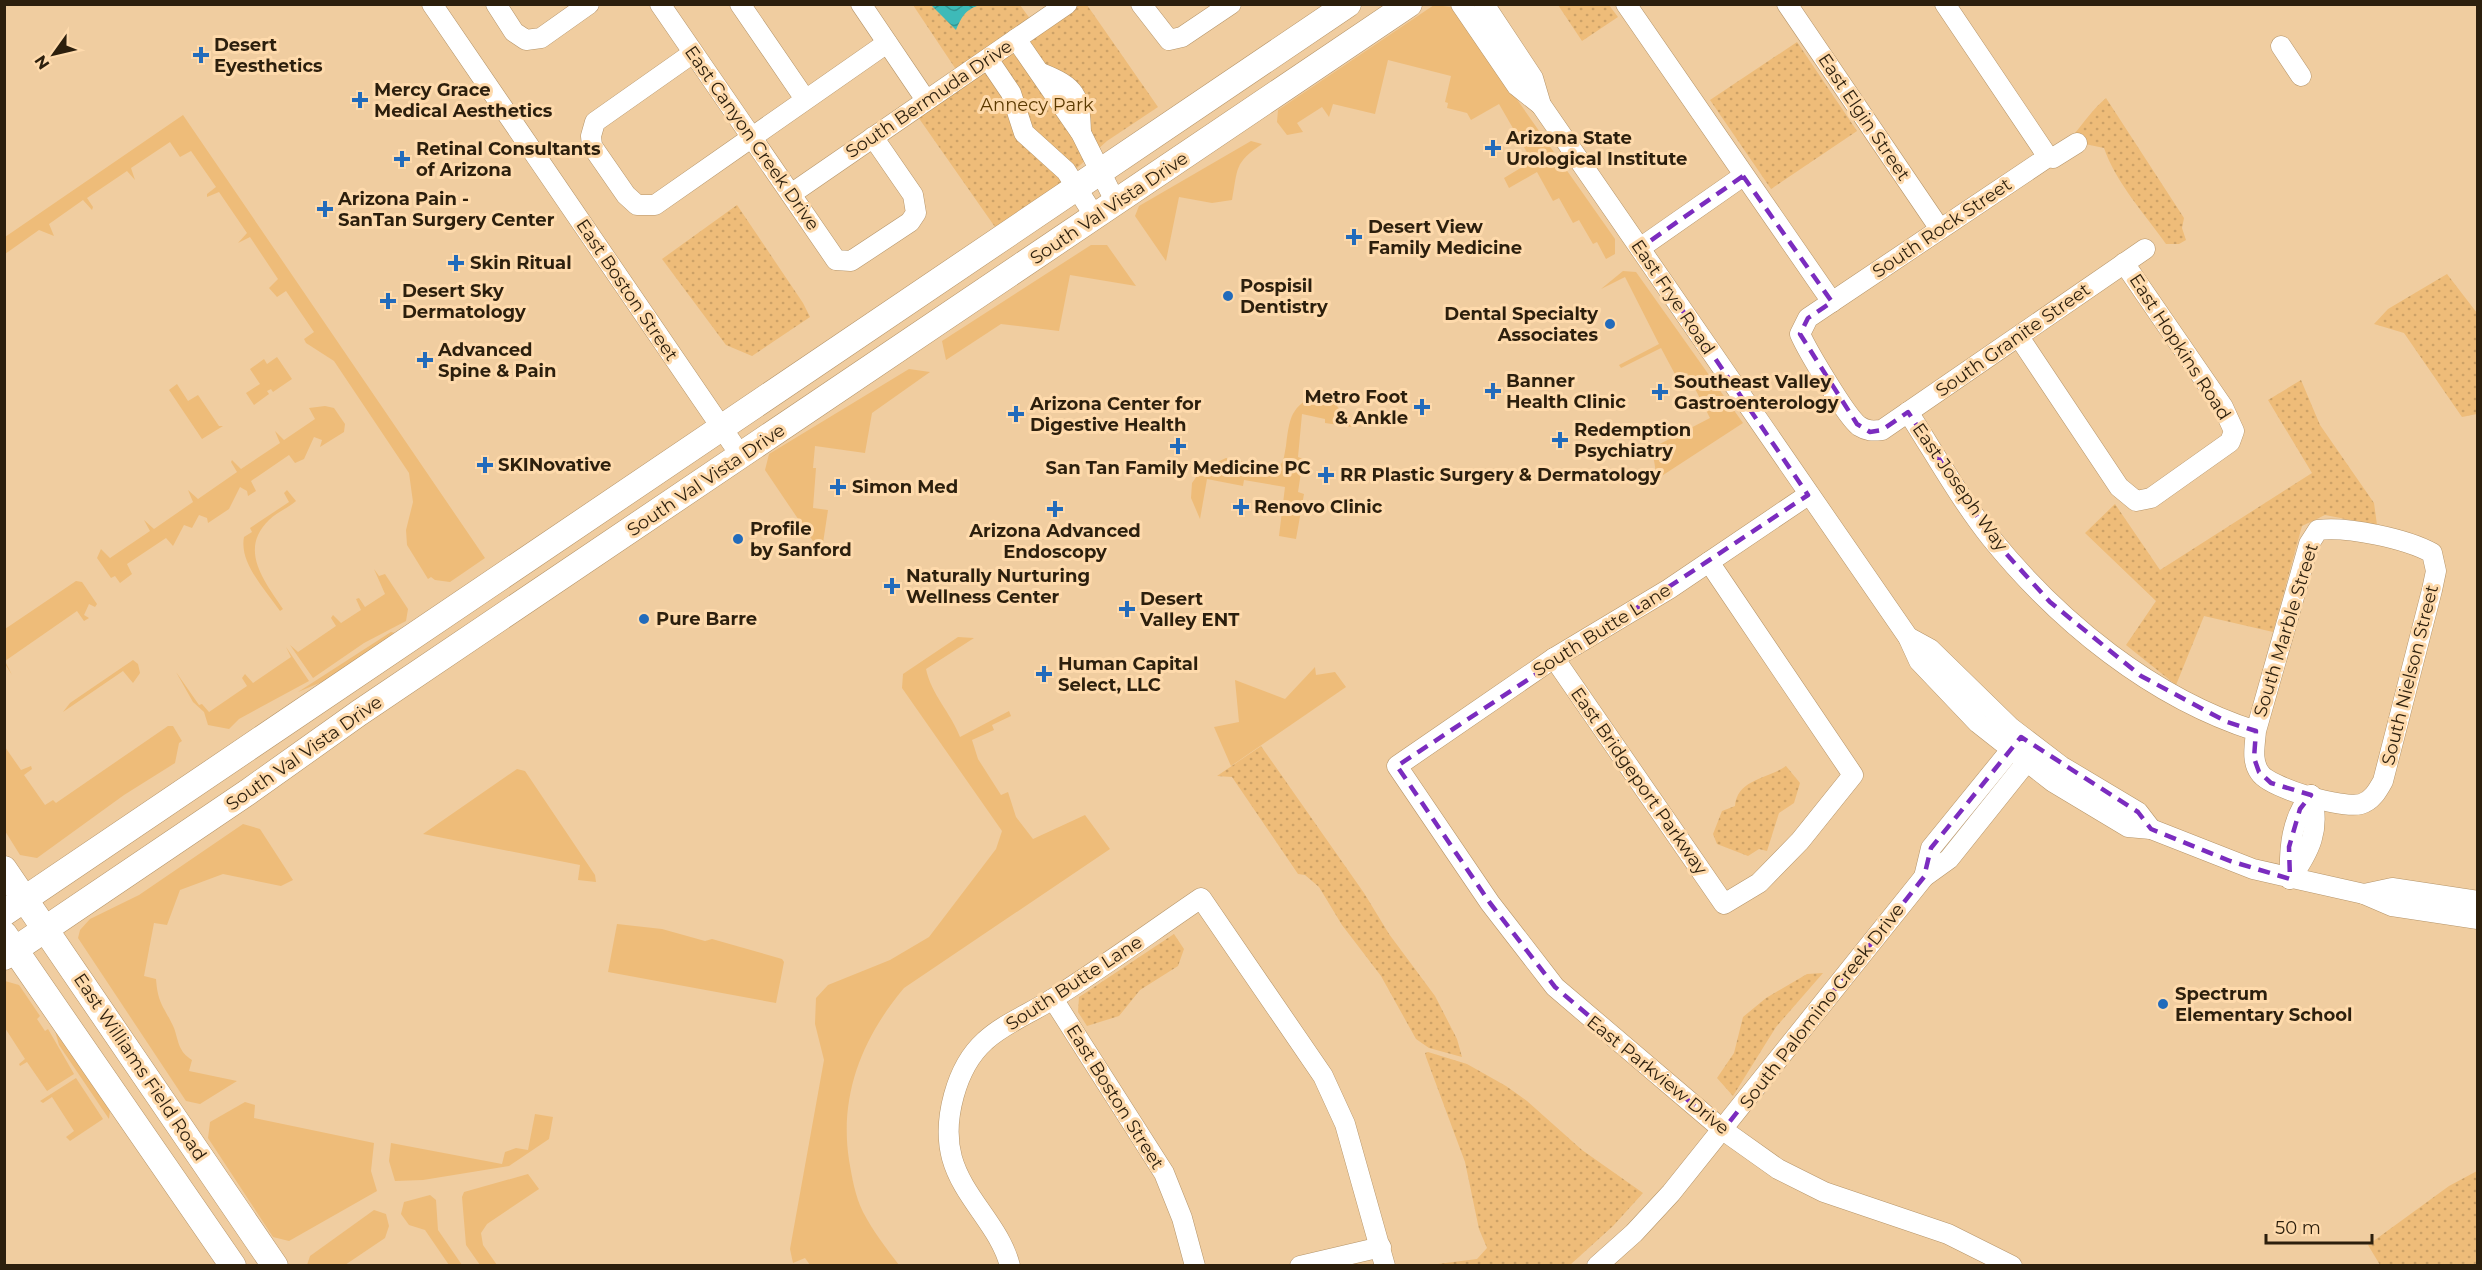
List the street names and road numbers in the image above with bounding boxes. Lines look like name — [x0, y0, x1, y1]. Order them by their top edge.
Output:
street label: South Bermuda Drive — [842, 35, 1017, 163]
street label: East Canyon Creek Drive — [680, 42, 824, 235]
street label: East Elgin Street — [1813, 49, 1915, 185]
street label: South Val Vista Drive — [1026, 147, 1192, 269]
street label: South Rock Street — [1868, 173, 2016, 283]
street label: East Boston Street — [571, 215, 683, 365]
street label: East Frye Road — [1626, 235, 1720, 359]
street label: East Hopkins Road — [2125, 270, 2235, 424]
street label: South Granite Street — [1932, 278, 2094, 402]
street label: South Val Vista Drive — [623, 419, 789, 541]
street label: East Joseph Way — [1908, 419, 2013, 556]
street label: South Marble Street — [2249, 540, 2323, 720]
street label: South Butte Lane — [1529, 579, 1675, 681]
street label: South Nielson Street — [2377, 582, 2443, 768]
street label: East Bridgeport Parkway — [1566, 683, 1712, 879]
street label: South Val Vista Drive — [222, 691, 386, 815]
street label: South Palomino Creek Drive — [1735, 899, 1909, 1113]
street label: South Butte Lane — [1002, 931, 1146, 1035]
street label: East Williams Field Road — [69, 969, 211, 1165]
street label: East Parkview Drive — [1582, 1011, 1734, 1139]
street label: East Boston Street — [1062, 1021, 1168, 1173]

